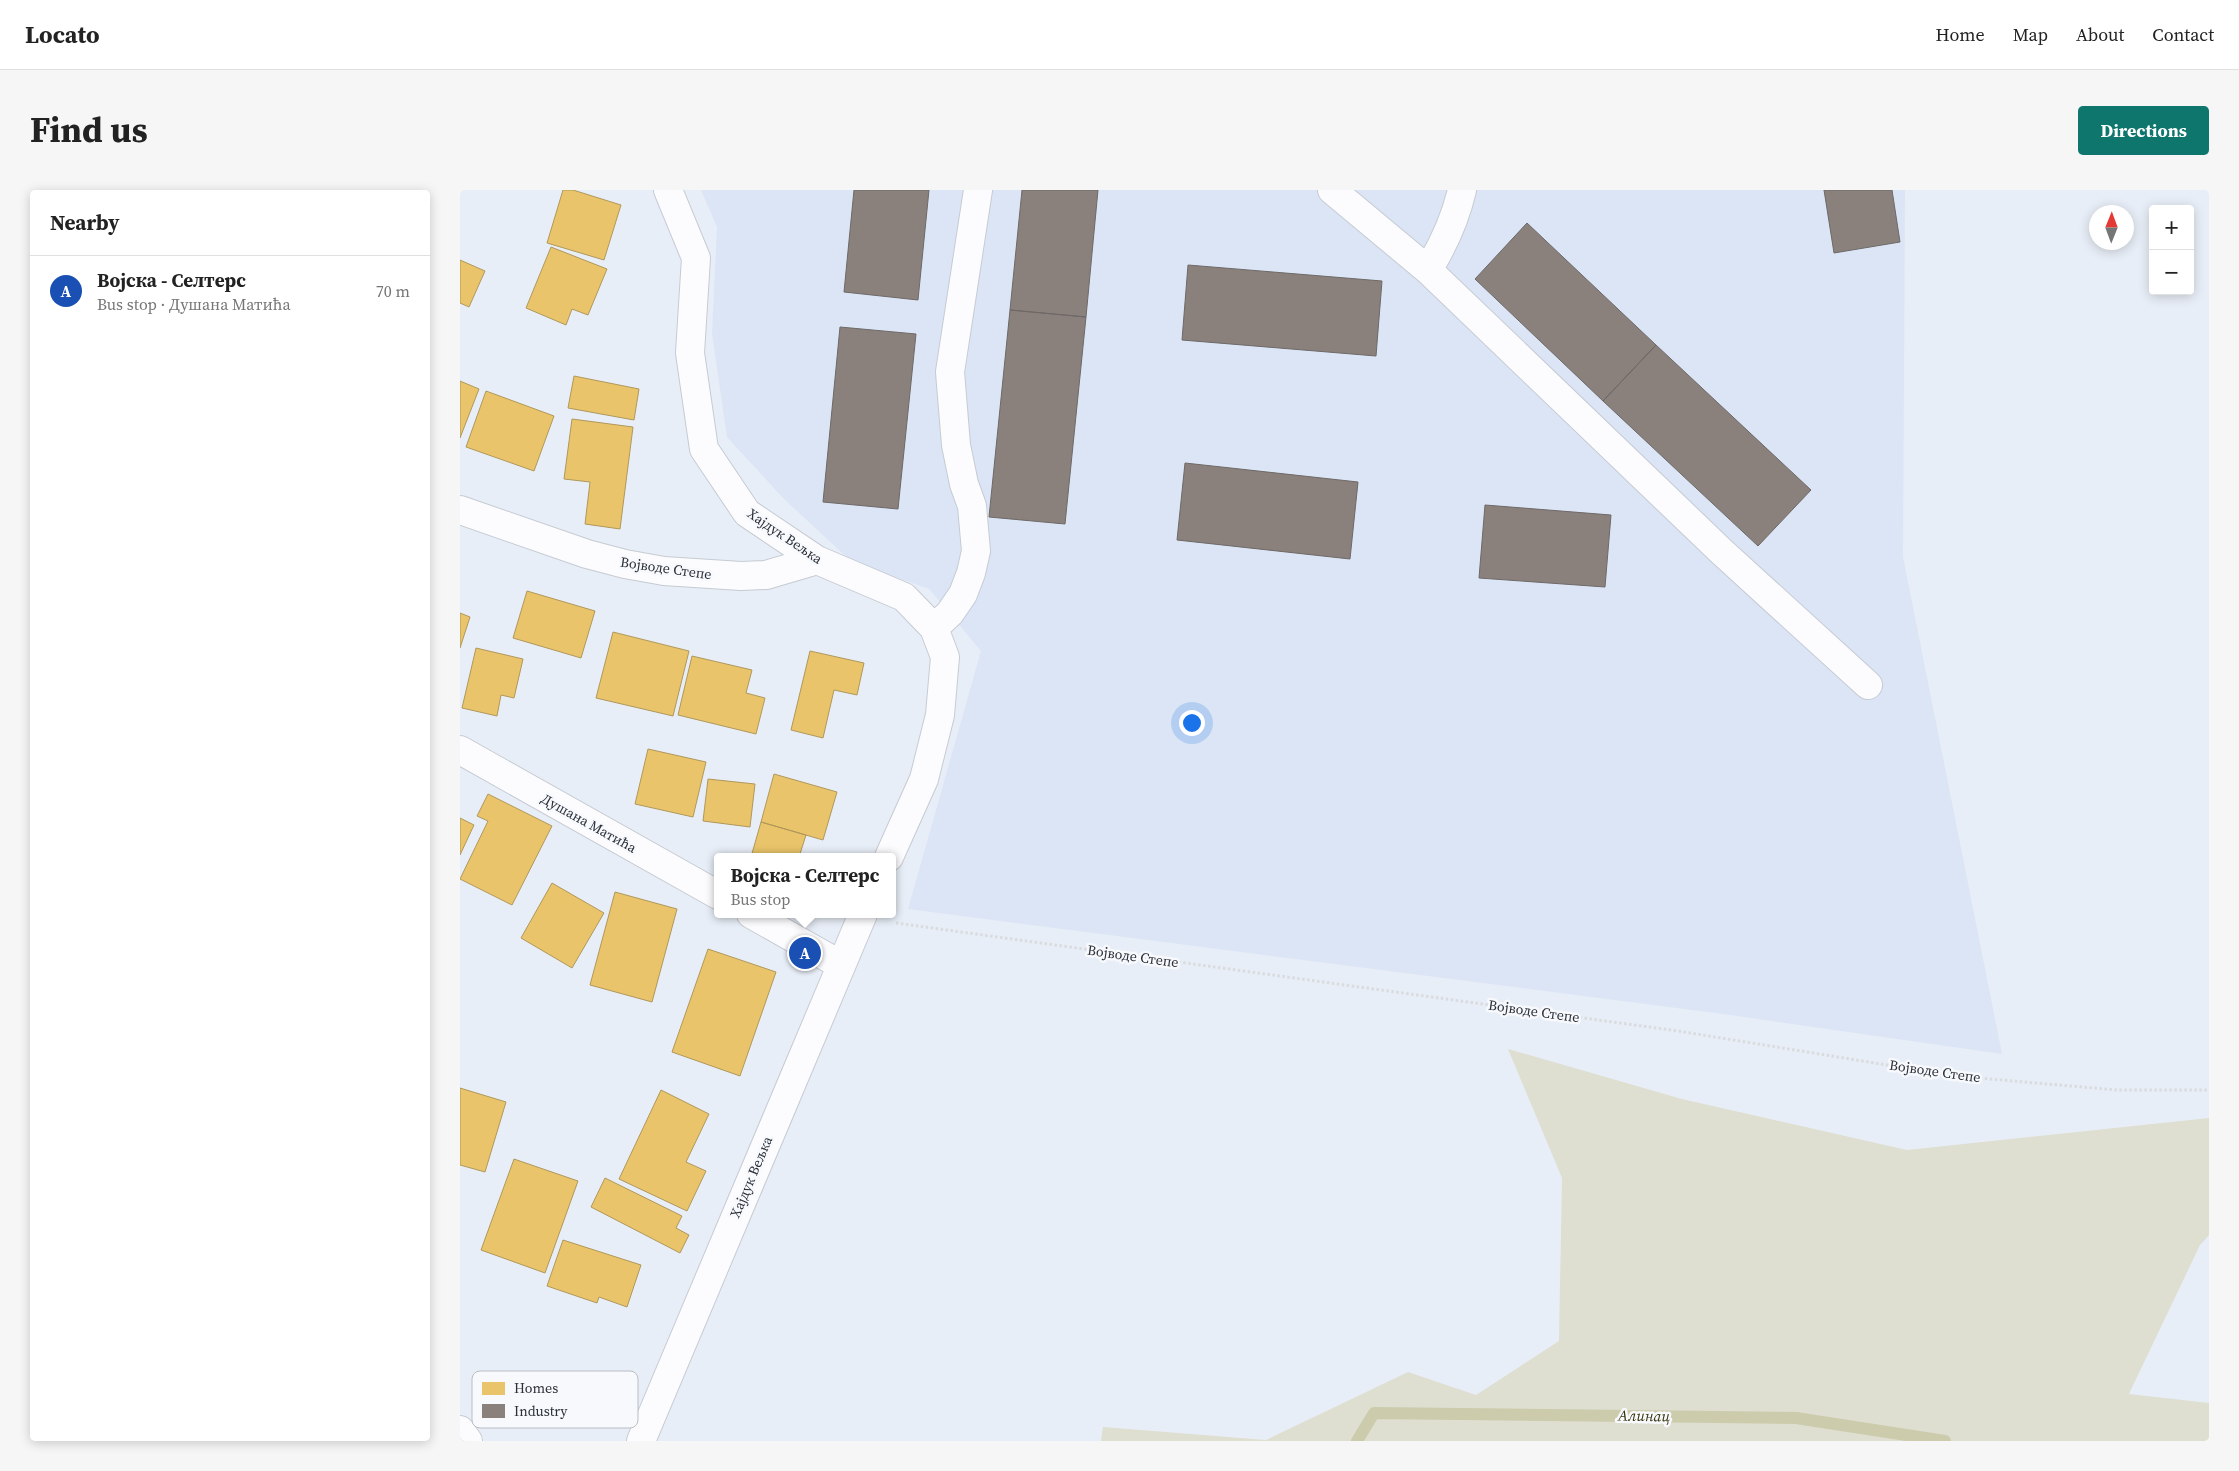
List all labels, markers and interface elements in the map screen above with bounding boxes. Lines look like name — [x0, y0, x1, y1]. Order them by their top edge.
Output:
text: Locato — [25, 18, 100, 51]
text: Home — [1936, 22, 1985, 47]
text: Map — [2013, 22, 2048, 47]
text: About — [2076, 22, 2124, 47]
text: Contact — [2152, 22, 2214, 47]
text: Find us — [30, 106, 148, 154]
button: Directions — [2078, 106, 2209, 155]
north arrow — [2089, 205, 2134, 250]
map controls — [2149, 205, 2194, 295]
button: + — [2149, 205, 2194, 250]
text: Nearby — [50, 208, 120, 237]
button: − — [2149, 250, 2194, 295]
text: Војска - Селтерс — [97, 267, 246, 293]
text: A — [61, 280, 71, 302]
text: 70 m — [376, 280, 410, 302]
text: Bus stop · Душана Матића — [97, 293, 291, 315]
street label: Хајдук Вељка — [743, 503, 827, 569]
street label: Војводе Степе — [619, 552, 713, 584]
your location — [1179, 710, 1205, 736]
street label: Душана Матића — [538, 788, 641, 858]
popup — [714, 853, 896, 918]
text: Војска - Селтерс — [731, 862, 879, 888]
text: Bus stop — [731, 888, 790, 910]
pin: A — [789, 934, 821, 972]
street label: Војводе Степе — [1086, 940, 1180, 972]
street label: Војводе Степе — [1487, 995, 1581, 1027]
street label: Војводе Степе — [1888, 1055, 1982, 1087]
street label: Хајдук Вељка — [725, 1132, 778, 1221]
legend — [472, 1371, 638, 1428]
text: Homes — [514, 1378, 558, 1398]
text: Industry — [514, 1401, 568, 1421]
water label: Алинац — [1617, 1405, 1671, 1426]

